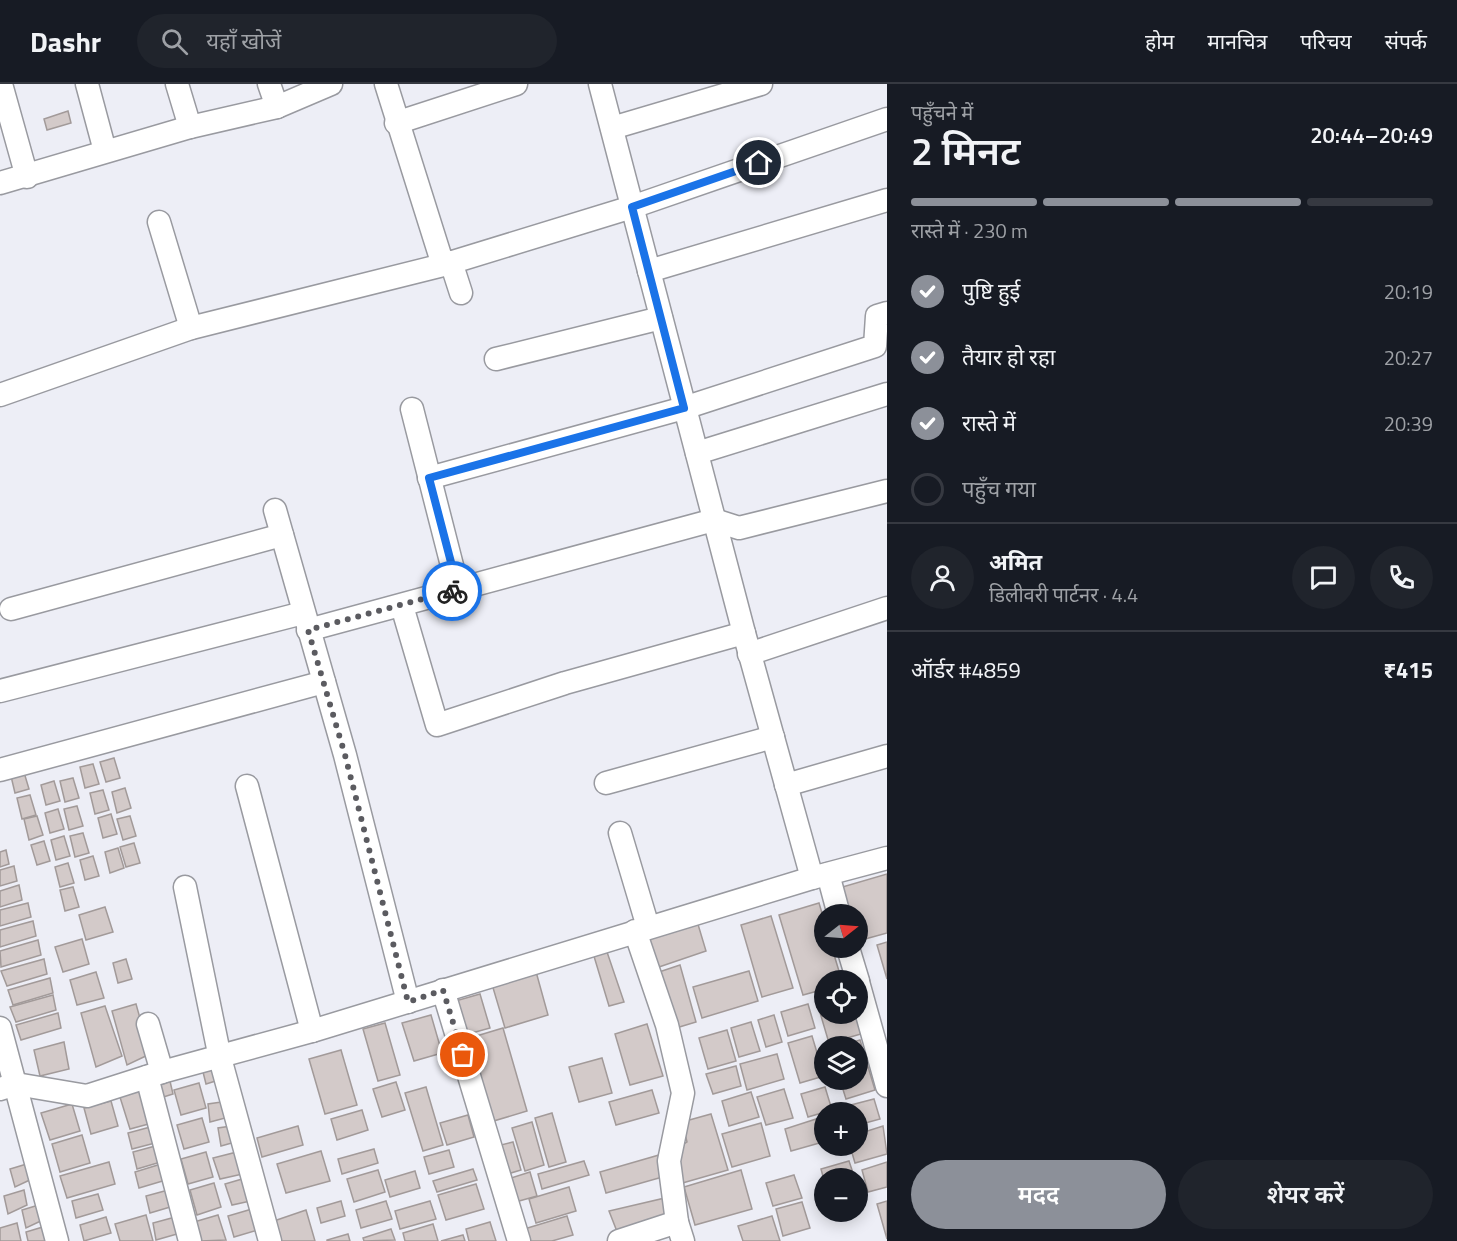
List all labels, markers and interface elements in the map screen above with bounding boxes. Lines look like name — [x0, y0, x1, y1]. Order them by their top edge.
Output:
search box — [137, 14, 557, 68]
text: Dashr — [30, 20, 101, 63]
text: यहाँ खोजें — [206, 24, 281, 58]
icon: search — [158, 25, 191, 58]
text: होम — [1145, 25, 1174, 57]
text: मानचित्र — [1207, 25, 1267, 57]
text: परिचय — [1300, 25, 1352, 57]
text: संपर्क — [1385, 25, 1427, 57]
text: पहुँचने में — [911, 97, 973, 128]
text: 20:44–20:49 — [1310, 118, 1433, 152]
text: 2 मिनट — [911, 121, 1021, 180]
pin — [733, 137, 784, 188]
icon: home — [742, 146, 775, 179]
text: रास्ते में · 230 m — [911, 215, 1028, 246]
text: पुष्टि हुई — [962, 274, 1020, 308]
icon: check — [911, 275, 944, 308]
text: 20:19 — [1384, 276, 1433, 307]
text: तैयार हो रहा — [962, 340, 1055, 374]
icon: check — [911, 341, 944, 374]
text: 20:27 — [1384, 342, 1433, 373]
text: रास्ते में — [962, 406, 1016, 440]
icon: check — [911, 407, 944, 440]
text: 20:39 — [1384, 408, 1433, 439]
text: पहुँच गया — [962, 472, 1036, 506]
text: अमित — [989, 545, 1042, 579]
button: person — [911, 546, 974, 609]
button: chat — [1292, 546, 1355, 609]
button: phone — [1370, 546, 1433, 609]
courier — [422, 561, 482, 621]
icon: bike — [436, 575, 469, 608]
text: डिलीवरी पार्टनर · 4.4 — [989, 579, 1138, 610]
text: ऑर्डर #4859 — [911, 653, 1021, 687]
text: ₹415 — [1383, 653, 1433, 687]
north arrow — [814, 904, 868, 958]
map controls — [814, 904, 868, 1222]
button: locate — [814, 970, 868, 1024]
pin — [437, 1029, 488, 1080]
button: layers — [814, 1036, 868, 1090]
icon: bag — [446, 1038, 479, 1071]
button: + — [814, 1102, 868, 1156]
button: मदद — [911, 1160, 1166, 1229]
button: शेयर करें — [1178, 1160, 1433, 1229]
button: − — [814, 1168, 868, 1222]

